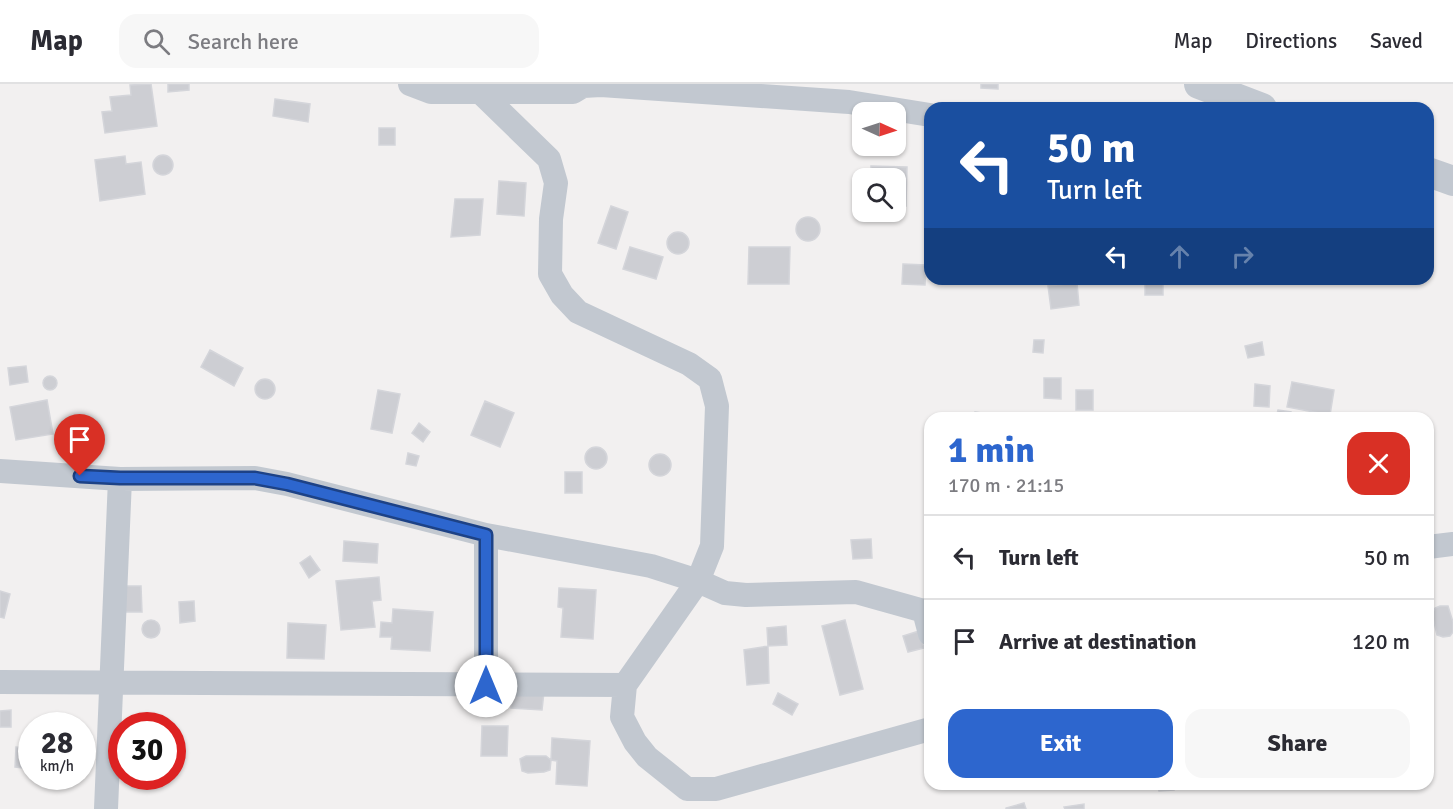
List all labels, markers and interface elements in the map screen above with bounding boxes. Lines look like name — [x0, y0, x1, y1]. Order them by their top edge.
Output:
search box — [119, 14, 539, 68]
text: Map — [30, 24, 83, 58]
icon: search — [140, 25, 173, 58]
text: Search here — [188, 28, 299, 55]
text: Map — [1174, 28, 1212, 54]
text: Directions — [1245, 28, 1337, 54]
text: Saved — [1370, 28, 1423, 54]
north arrow — [852, 102, 906, 156]
map controls — [852, 102, 906, 222]
text: 50 m — [1047, 123, 1136, 174]
icon: left — [948, 126, 1026, 204]
button: search — [852, 168, 906, 222]
text: Turn left — [1047, 174, 1142, 207]
icon: left — [1100, 240, 1133, 273]
icon: ahead — [1163, 240, 1196, 273]
icon: right — [1226, 240, 1259, 273]
pin — [54, 414, 105, 476]
icon: arrive — [63, 423, 96, 456]
text: 1 min — [948, 428, 1035, 473]
button: close — [1347, 432, 1410, 495]
text: 170 m · 21:15 — [948, 473, 1064, 498]
icon: left — [948, 541, 981, 574]
text: Turn left — [999, 544, 1079, 571]
text: 50 m — [1364, 544, 1410, 571]
icon: arrive — [948, 625, 981, 658]
text: Arrive at destination — [999, 628, 1196, 655]
text: 120 m — [1352, 628, 1410, 655]
position arrow — [454, 654, 518, 718]
button: Exit — [948, 709, 1173, 778]
button: Share — [1185, 709, 1410, 778]
speed limit sign: 30 — [108, 712, 186, 790]
text: 28 — [41, 725, 73, 762]
text: km/h — [40, 757, 74, 775]

